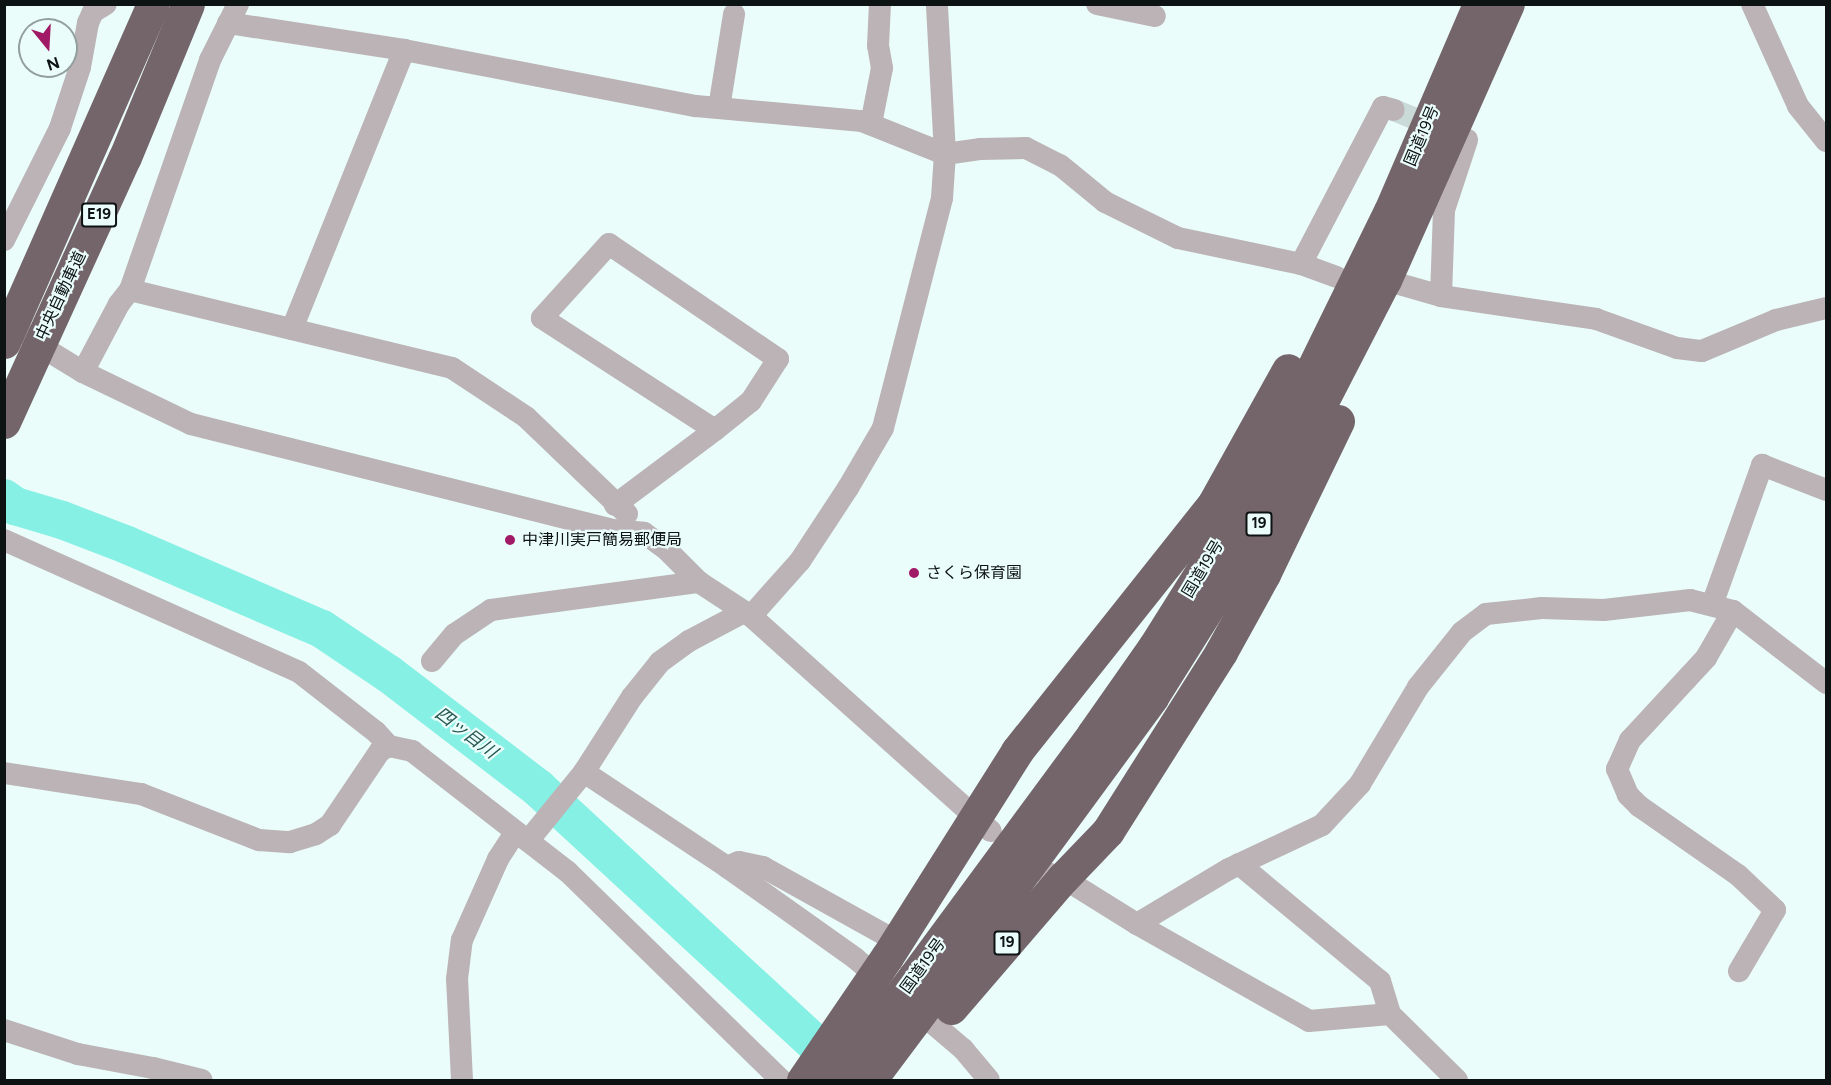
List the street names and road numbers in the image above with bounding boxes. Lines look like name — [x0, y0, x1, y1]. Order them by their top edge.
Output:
street label: 国道19号 — [1401, 103, 1443, 169]
road number: E19 — [81, 203, 117, 227]
street label: 中央自動車道 — [32, 248, 90, 344]
road number: 19 — [1244, 512, 1274, 536]
street label: 国道19号 — [1178, 537, 1228, 601]
road number: 19 — [992, 931, 1022, 955]
street label: 国道19号 — [897, 935, 949, 997]

